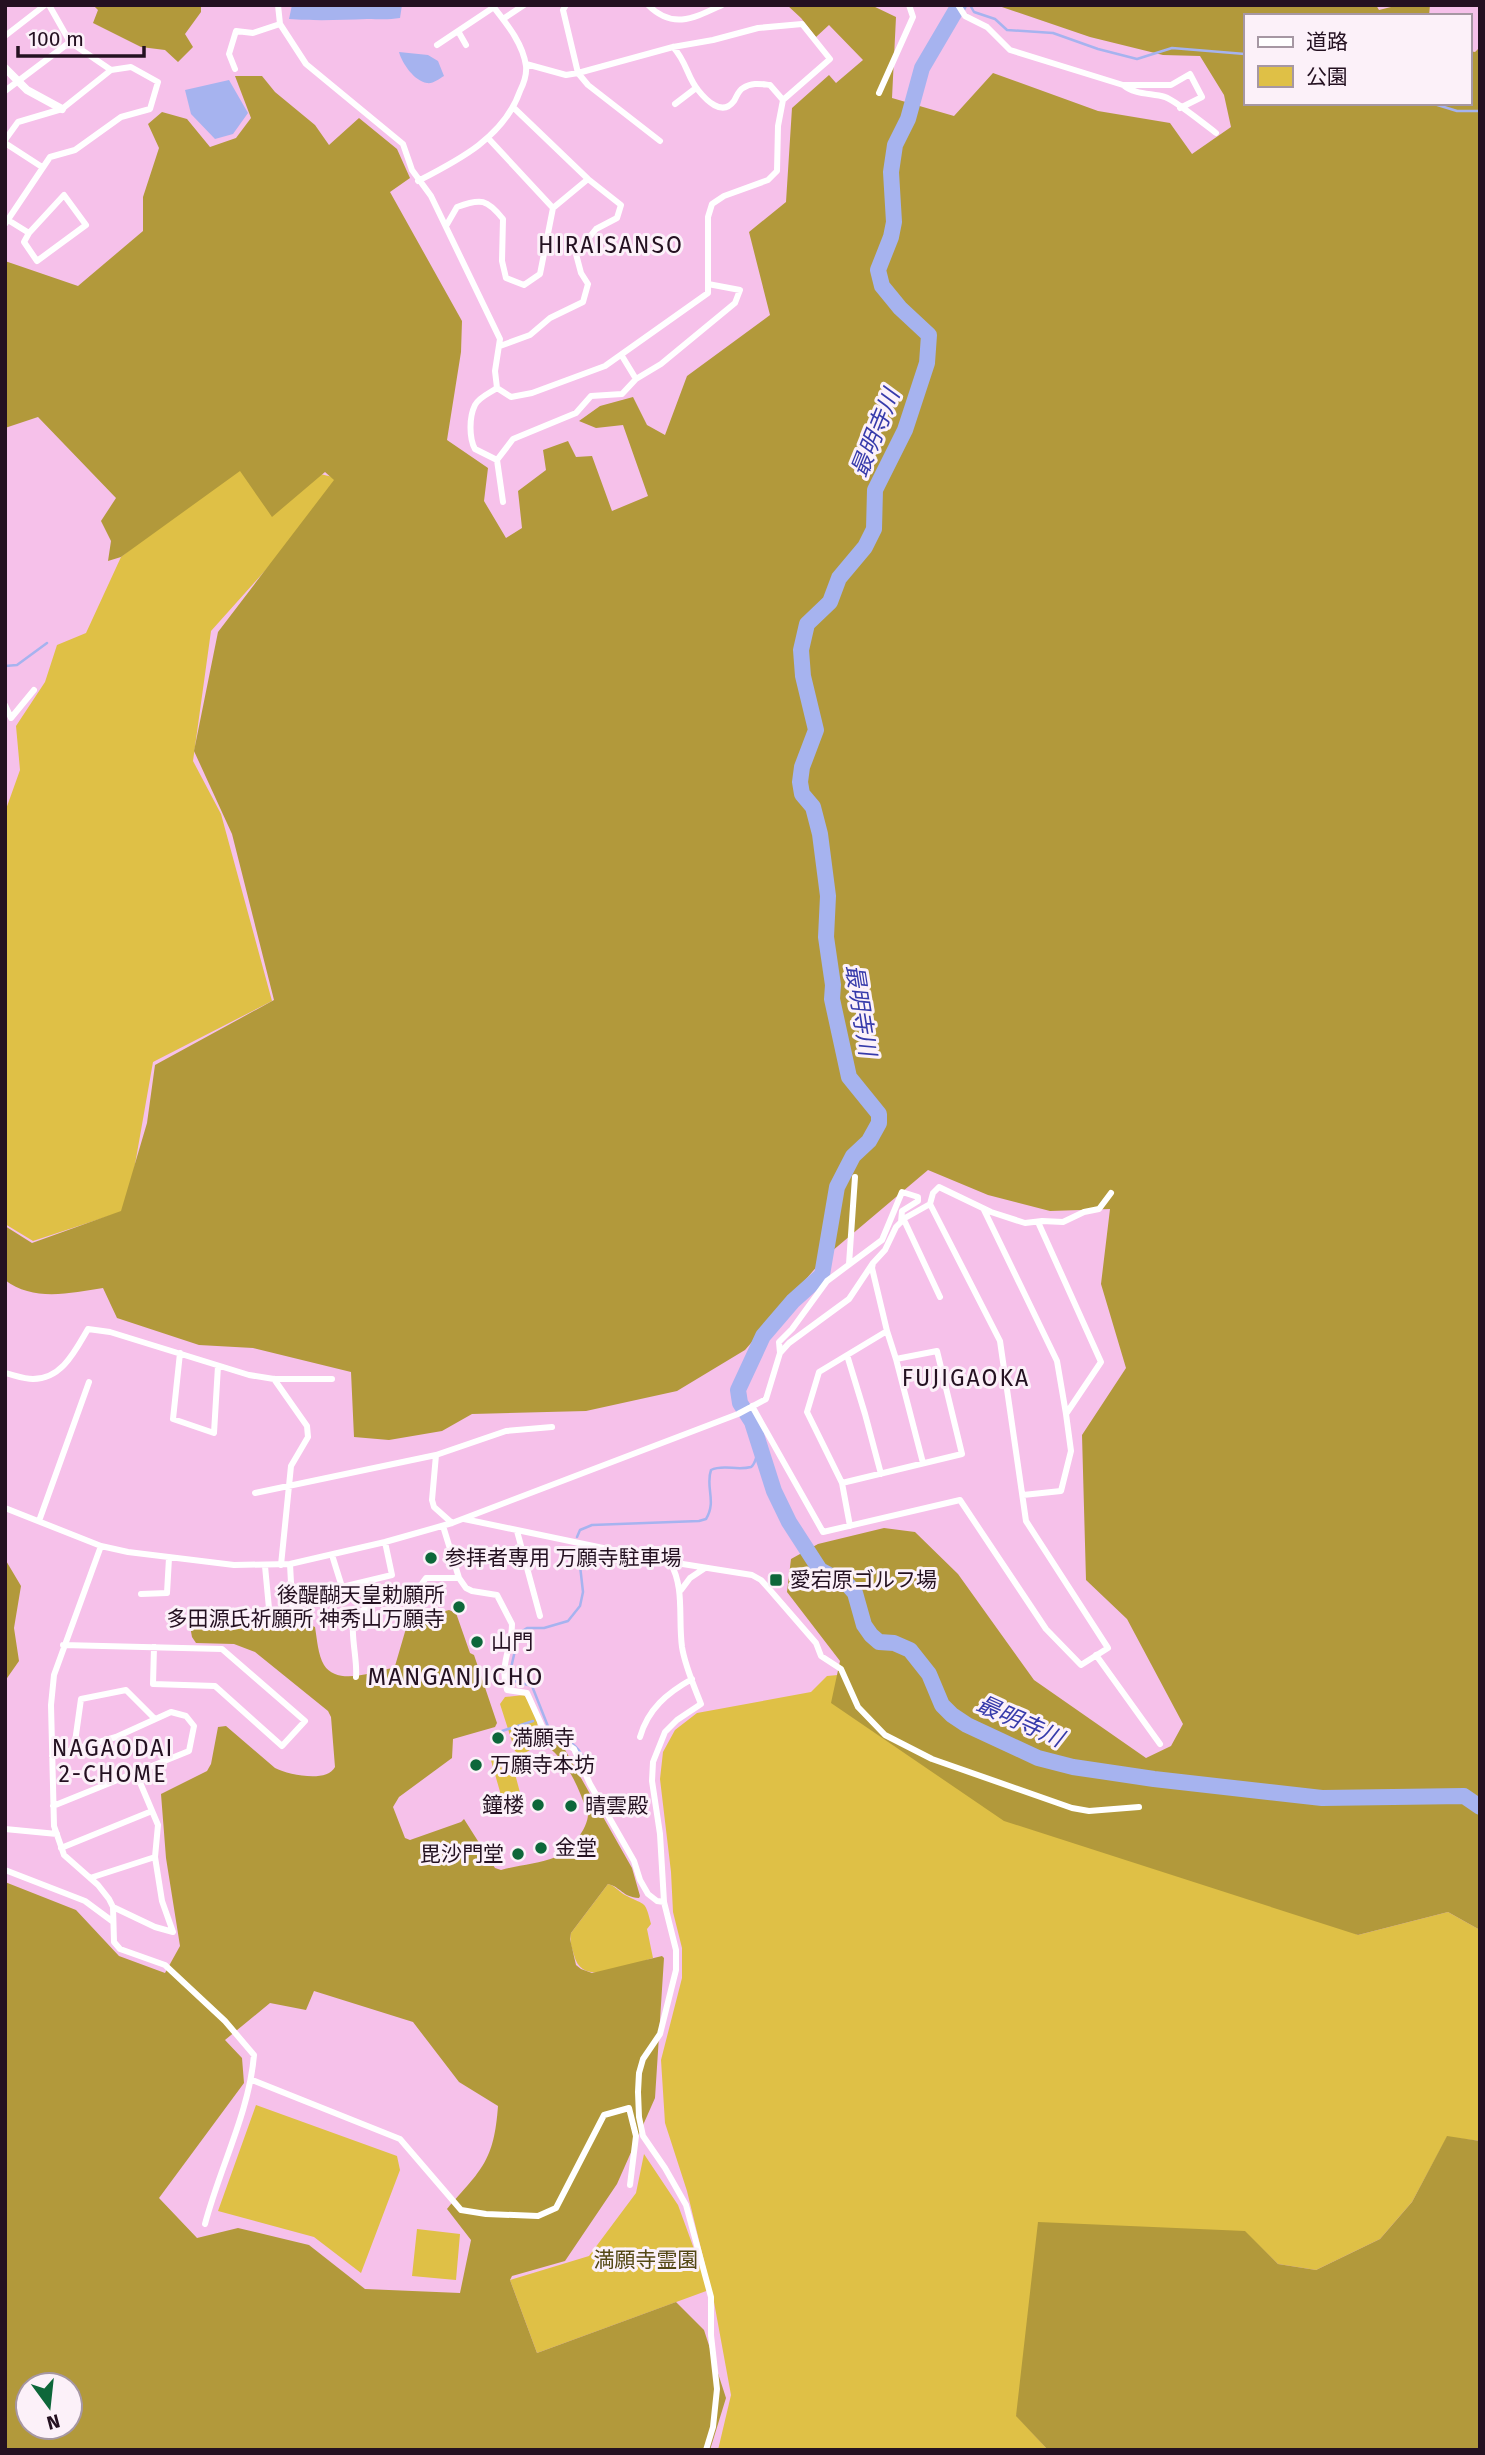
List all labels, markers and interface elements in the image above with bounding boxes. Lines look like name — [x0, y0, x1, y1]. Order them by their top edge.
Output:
scale bar — [18, 14, 144, 58]
legend — [1244, 14, 1471, 105]
text: 100 m — [28, 26, 84, 52]
text: 道路 — [1306, 29, 1348, 55]
text: 公園 — [1306, 64, 1348, 90]
district label: HIRAISANSO — [538, 231, 684, 259]
water label: 最明寺川 — [845, 382, 906, 481]
water label: 最明寺川 — [840, 962, 882, 1061]
district label: FUJIGAOKA — [902, 1364, 1030, 1392]
place label: 参拝者専用 万願寺駐車場 — [445, 1545, 682, 1571]
marker: 参拝者専用 万願寺駐車場 — [423, 1550, 439, 1566]
place label: 愛宕原ゴルフ場 — [790, 1567, 937, 1593]
marker: 愛宕原ゴルフ場 — [768, 1572, 784, 1588]
place label: 後醍醐天皇勅願所 多田源氏祈願所 神秀山万願寺 — [166, 1582, 445, 1632]
marker: 後醍醐天皇勅願所 多田源氏祈願所 神秀山万願寺 — [451, 1599, 467, 1615]
place label: 山門 — [491, 1629, 533, 1655]
marker: 山門 — [469, 1634, 485, 1650]
district label: MANGANJICHO — [368, 1663, 544, 1691]
water label: 最明寺川 — [972, 1690, 1070, 1754]
place label: 満願寺 — [512, 1725, 575, 1751]
marker: 満願寺 — [490, 1730, 506, 1746]
district label: NAGAODAI 2-CHOME — [52, 1734, 174, 1788]
place label: 万願寺本坊 — [490, 1752, 595, 1778]
marker: 万願寺本坊 — [468, 1757, 484, 1773]
place label: 鐘楼 — [482, 1792, 524, 1818]
place label: 晴雲殿 — [585, 1793, 648, 1819]
marker: 鐘楼 — [530, 1797, 546, 1813]
marker: 晴雲殿 — [563, 1798, 579, 1814]
place label: 金堂 — [555, 1835, 597, 1861]
marker: 金堂 — [533, 1840, 549, 1856]
place label: 毘沙門堂 — [420, 1841, 504, 1867]
marker: 毘沙門堂 — [510, 1846, 526, 1862]
park label: 満願寺霊園 — [594, 2247, 699, 2273]
north arrow — [14, 2371, 84, 2441]
text: N — [44, 2409, 62, 2435]

